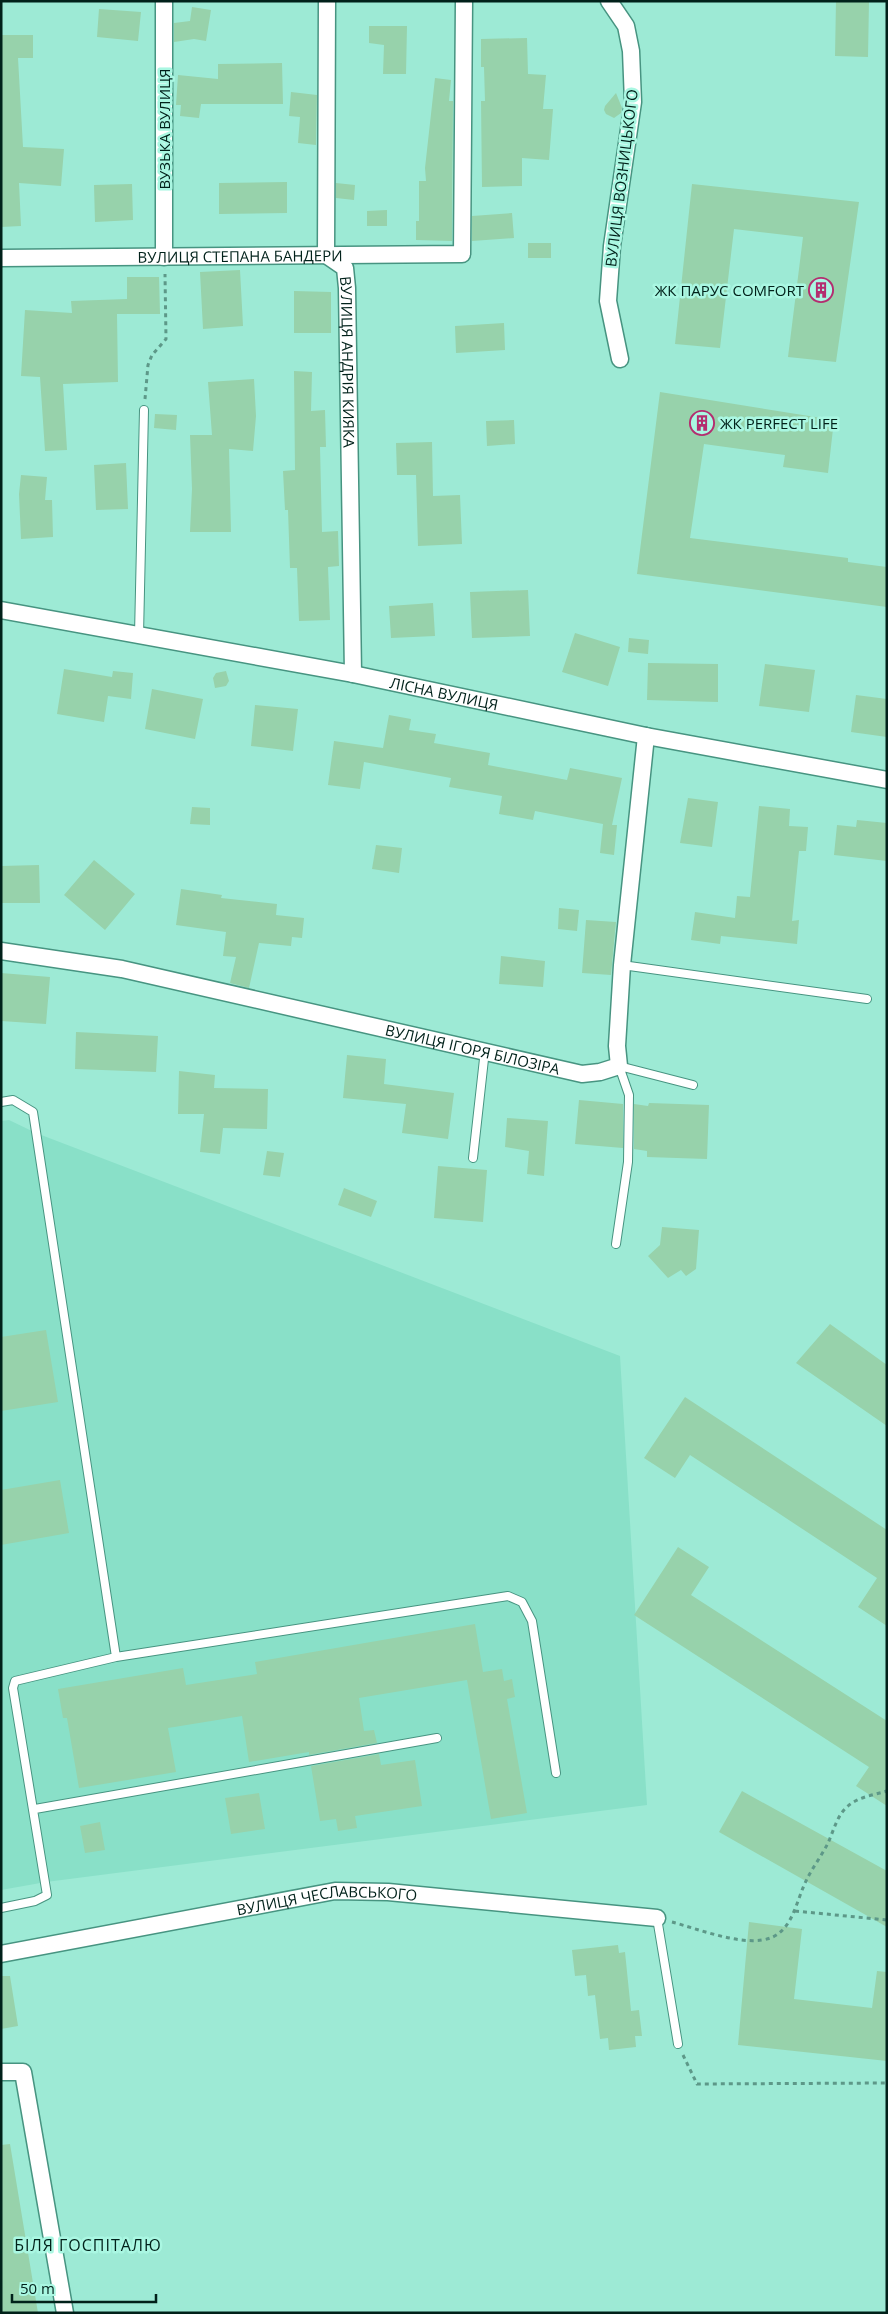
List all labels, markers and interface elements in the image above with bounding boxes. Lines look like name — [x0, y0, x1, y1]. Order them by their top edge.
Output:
street label: ВУЗЬКА ВУЛИЦЯ — [154, 68, 174, 190]
street label: ВУЛИЦЯ ВОЗНИЦЬКОГО — [600, 88, 642, 268]
street label: ВУЛИЦЯ СТЕПАНА БАНДЕРИ — [137, 245, 343, 267]
street label: ВУЛИЦЯ АНДРІЯ КИЯКА — [336, 275, 359, 448]
building icon: ЖК ПАРУС COMFORT — [808, 277, 834, 303]
place label: ЖК ПАРУС COMFORT — [655, 280, 805, 300]
building icon: ЖК PERFECT LIFE — [689, 410, 715, 436]
place label: ЖК PERFECT LIFE — [720, 413, 838, 433]
street label: ЛІСНА ВУЛИЦЯ — [388, 672, 500, 714]
street label: ВУЛИЦЯ ІГОРЯ БІЛОЗІРА — [383, 1019, 562, 1079]
street label: ВУЛИЦЯ ЧЕСЛАВСЬКОГО — [235, 1880, 418, 1919]
district label: БІЛЯ ГОСПІТАЛЮ — [14, 2234, 162, 2256]
scale bar — [12, 2272, 156, 2304]
text: 50 m — [20, 2278, 55, 2298]

